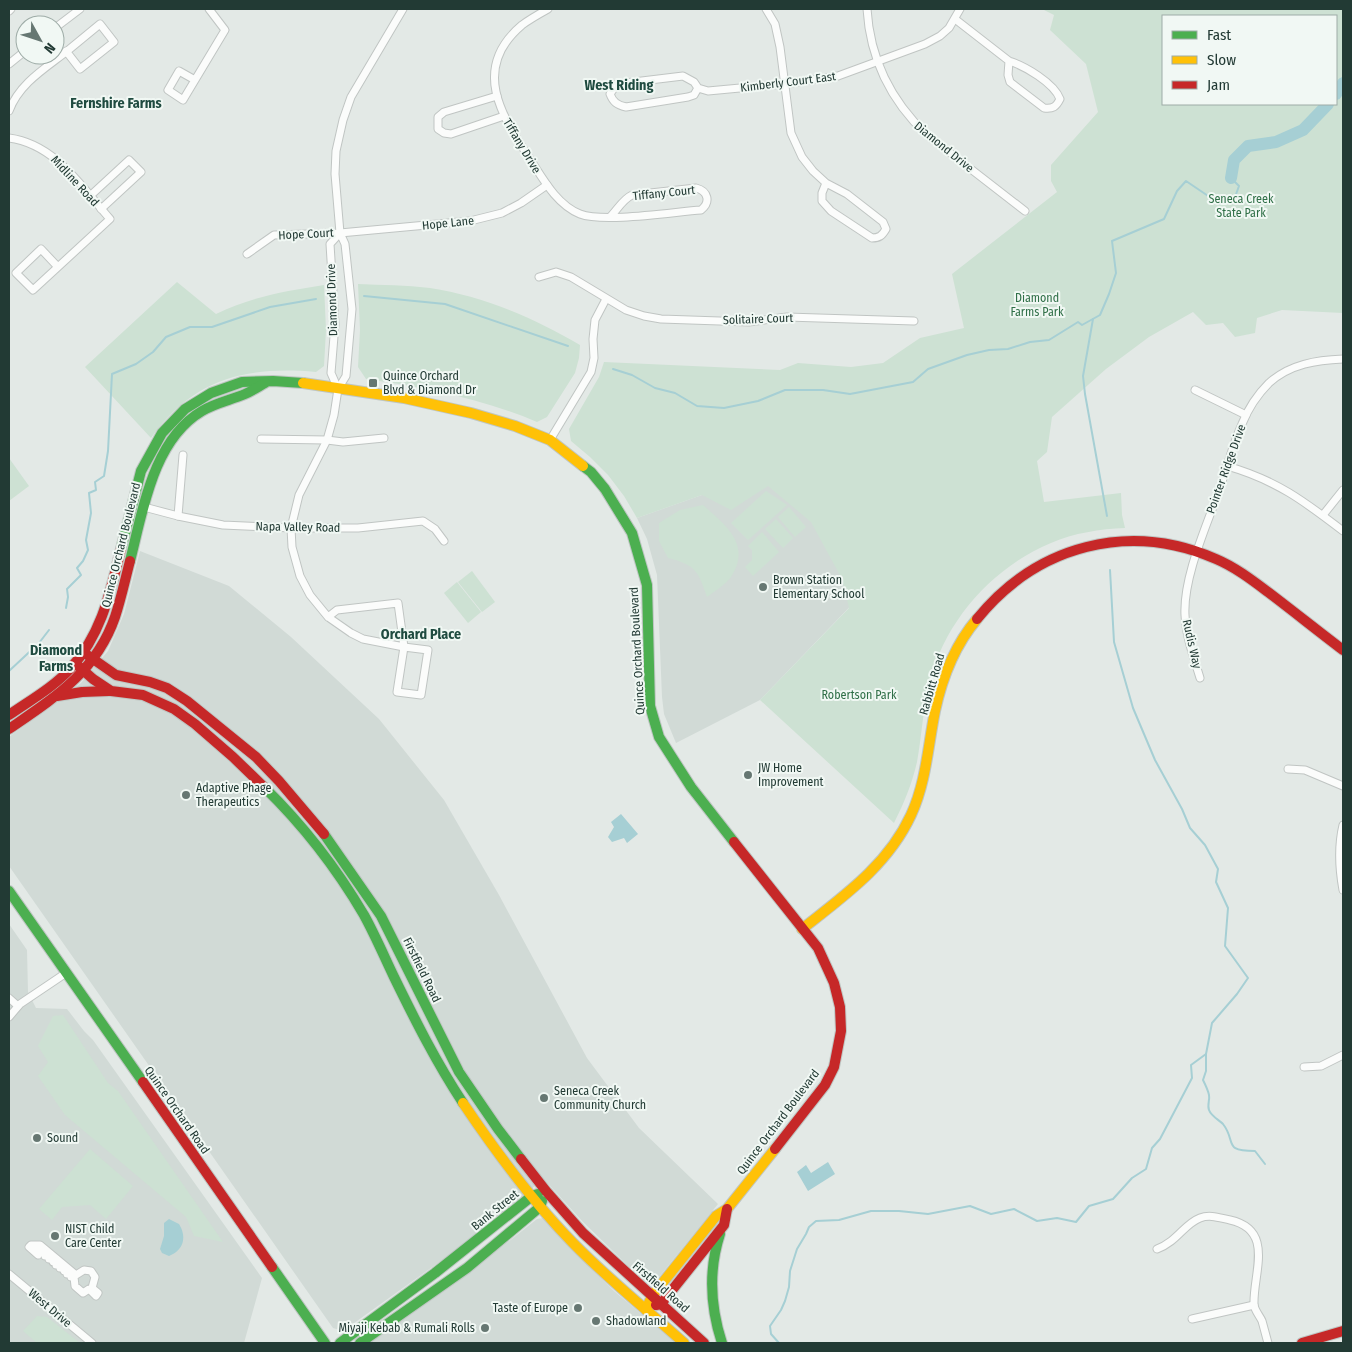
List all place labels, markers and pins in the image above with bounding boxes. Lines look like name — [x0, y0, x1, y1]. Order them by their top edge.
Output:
place label: Quince Orchard Blvd & Diamond Dr — [383, 369, 477, 397]
marker: Quince Orchard Blvd & Diamond Dr — [367, 377, 379, 389]
place label: Brown Station Elementary School — [773, 573, 864, 601]
marker: Brown Station Elementary School — [757, 581, 769, 593]
place label: JW Home Improvement — [758, 761, 824, 789]
marker: JW Home Improvement — [742, 769, 754, 781]
place label: Adaptive Phage Therapeutics — [196, 781, 272, 809]
marker: Adaptive Phage Therapeutics — [180, 789, 192, 801]
place label: Seneca Creek Community Church — [554, 1084, 646, 1112]
marker: Seneca Creek Community Church — [538, 1092, 550, 1104]
place label: Sound — [47, 1131, 78, 1145]
marker: Sound — [31, 1132, 43, 1144]
place label: NIST Child Care Center — [65, 1222, 122, 1250]
marker: NIST Child Care Center — [49, 1230, 61, 1242]
place label: Taste of Europe — [493, 1301, 568, 1315]
marker: Taste of Europe — [572, 1302, 584, 1314]
place label: Shadowland — [606, 1314, 667, 1328]
marker: Shadowland — [590, 1315, 602, 1327]
place label: Miyaji Kebab & Rumali Rolls — [338, 1321, 475, 1335]
marker: Miyaji Kebab & Rumali Rolls — [479, 1322, 491, 1334]

